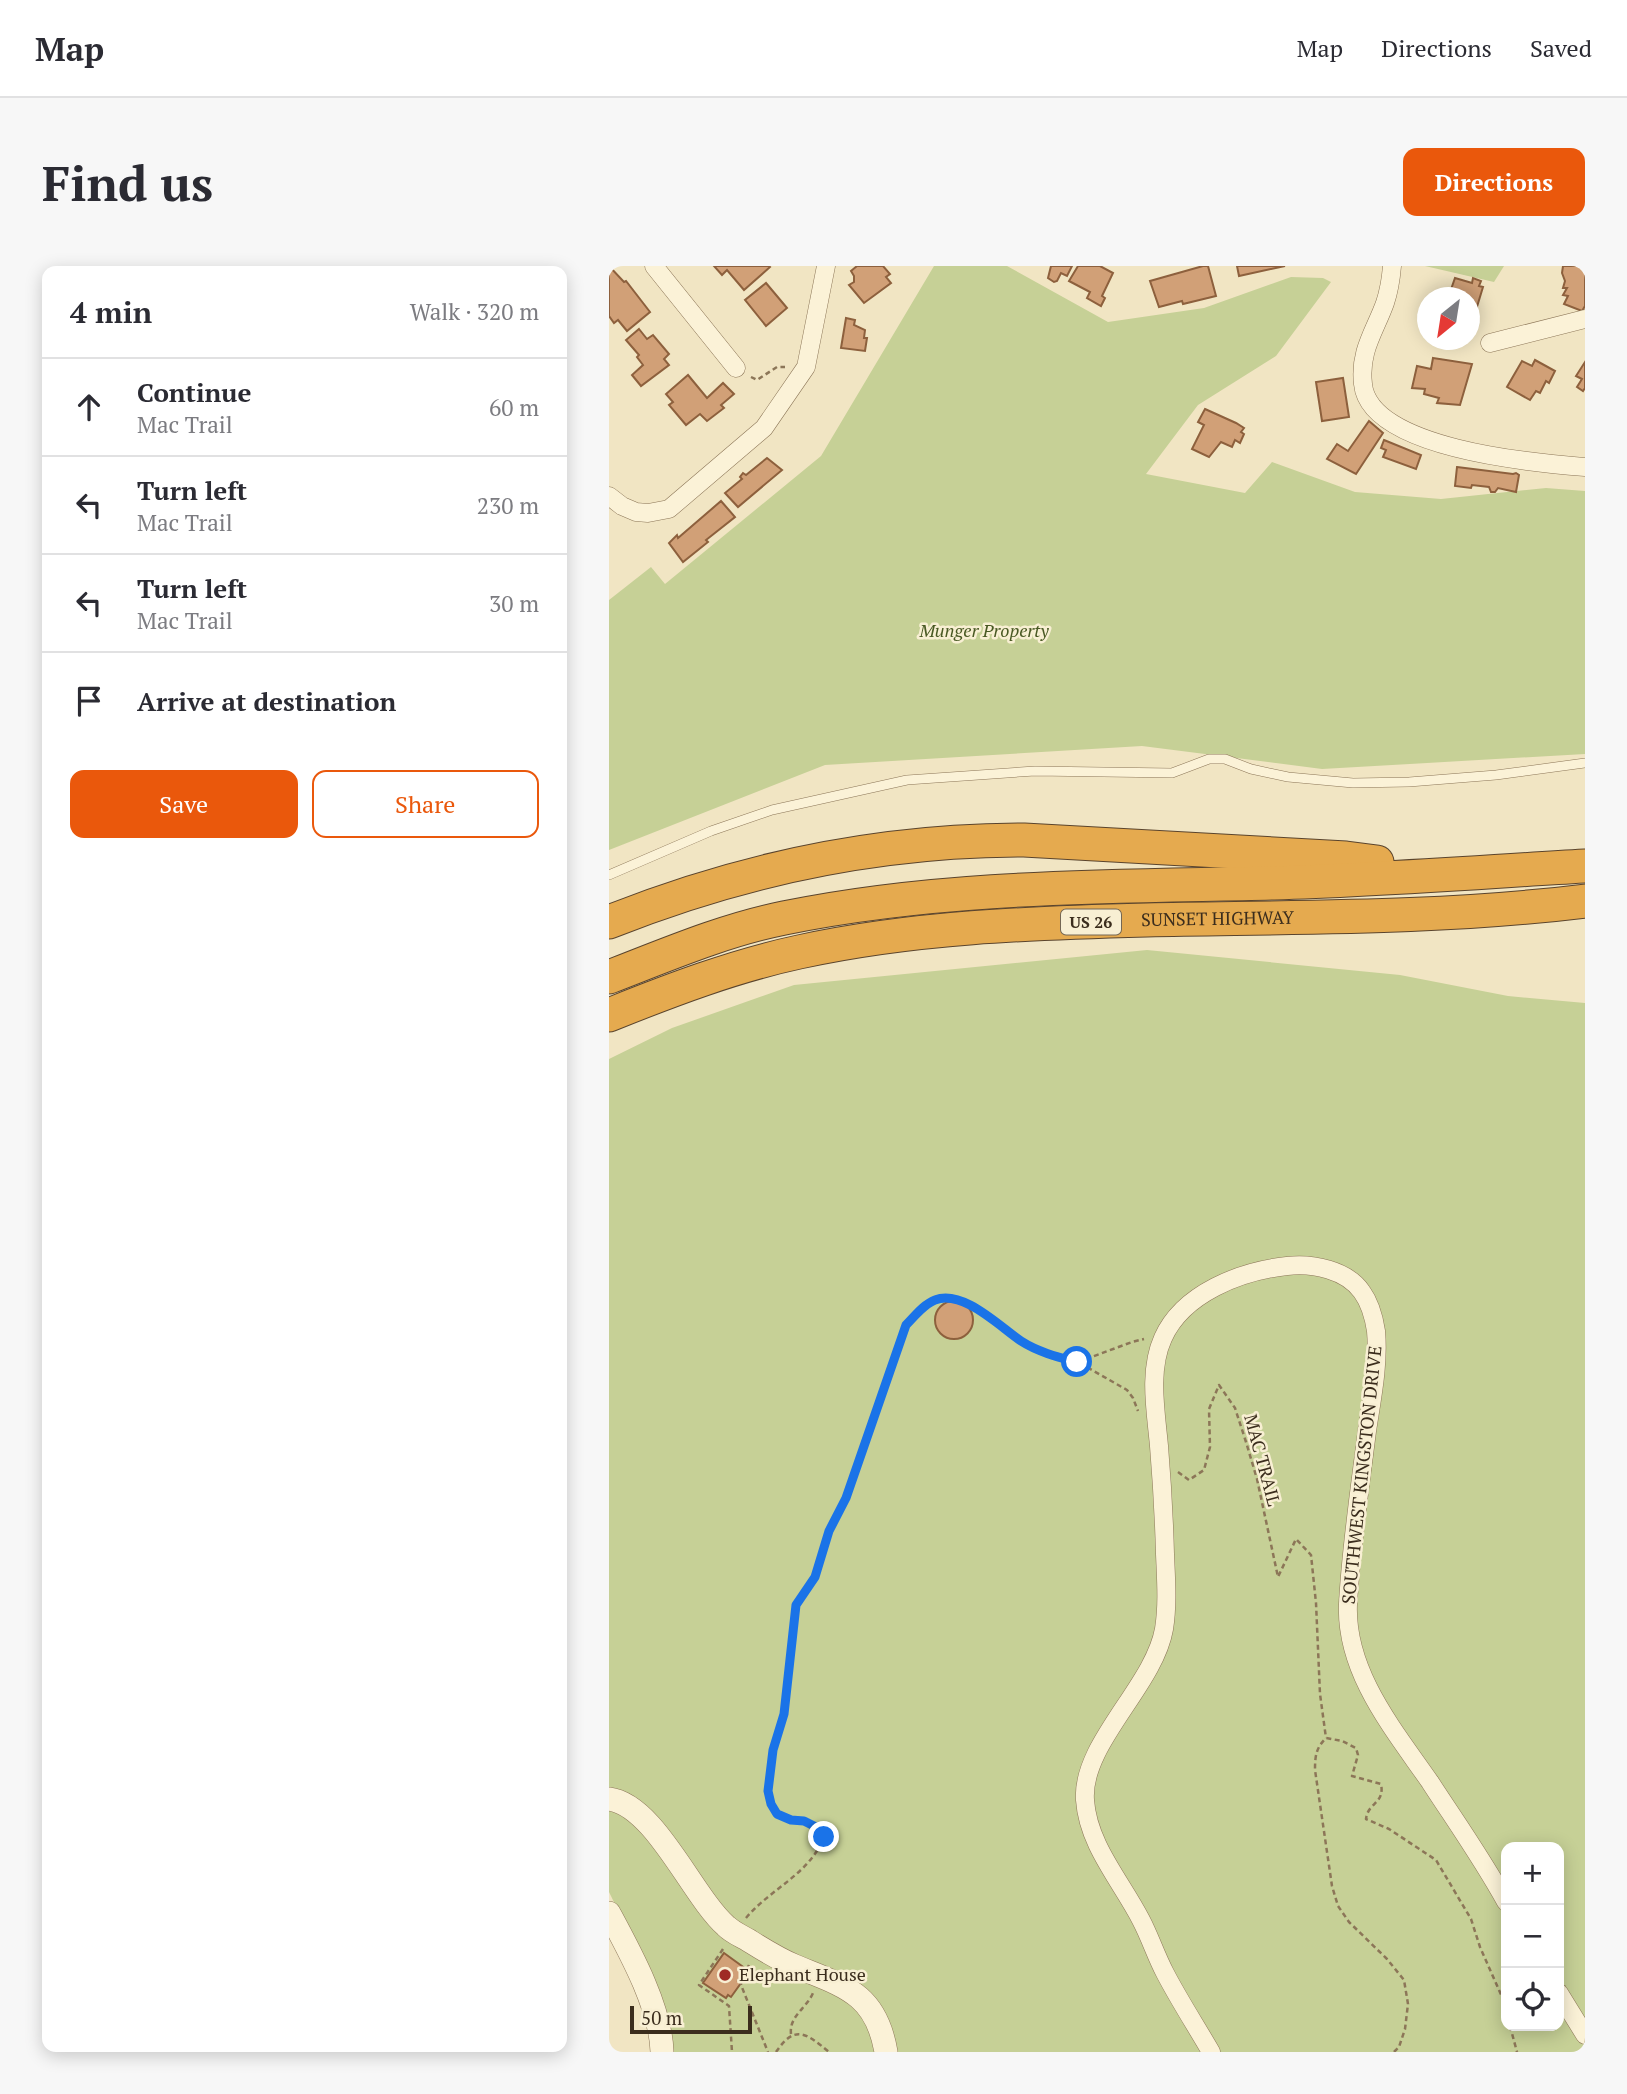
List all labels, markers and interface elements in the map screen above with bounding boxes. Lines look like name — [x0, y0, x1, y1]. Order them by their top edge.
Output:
text: Map — [35, 27, 104, 70]
text: Map — [1297, 32, 1343, 64]
text: Directions — [1381, 32, 1492, 64]
text: Saved — [1530, 32, 1592, 64]
button: Directions — [1403, 148, 1585, 216]
text: Find us — [42, 150, 213, 215]
north arrow — [1417, 287, 1480, 350]
text: 4 min — [70, 292, 152, 332]
text: Walk · 320 m — [410, 296, 539, 327]
text: Continue — [137, 375, 251, 409]
icon: ahead — [70, 388, 108, 426]
text: 60 m — [489, 392, 539, 423]
text: Mac Trail — [137, 409, 233, 440]
text: Turn left — [137, 473, 247, 507]
icon: left — [70, 486, 108, 524]
text: 230 m — [477, 490, 539, 521]
text: Mac Trail — [137, 507, 233, 538]
text: Turn left — [137, 571, 247, 605]
icon: left — [70, 584, 108, 622]
text: 30 m — [489, 588, 539, 619]
text: Mac Trail — [137, 605, 233, 636]
park label: Munger Property — [918, 618, 1049, 642]
icon: arrive — [70, 682, 108, 720]
text: Arrive at destination — [137, 684, 396, 718]
button: Save — [70, 770, 298, 838]
button: Share — [312, 770, 539, 838]
street label: SUNSET HIGHWAY — [1141, 905, 1295, 931]
road number: US 26 — [1061, 909, 1121, 934]
street label: SOUTHWEST KINGSTON DRIVE — [1335, 1344, 1387, 1605]
route start — [1061, 1346, 1092, 1377]
street label: MAC TRAIL — [1239, 1411, 1287, 1508]
route end — [808, 1821, 839, 1852]
map controls — [1501, 1842, 1564, 2031]
button: + — [1501, 1842, 1564, 1905]
button: − — [1501, 1905, 1564, 1968]
place label: Elephant House — [739, 1962, 866, 1986]
marker: Elephant House — [717, 1967, 733, 1983]
button: locate — [1501, 1968, 1564, 2031]
scale bar — [630, 2003, 753, 2035]
text: 50 m — [641, 2005, 682, 2030]

